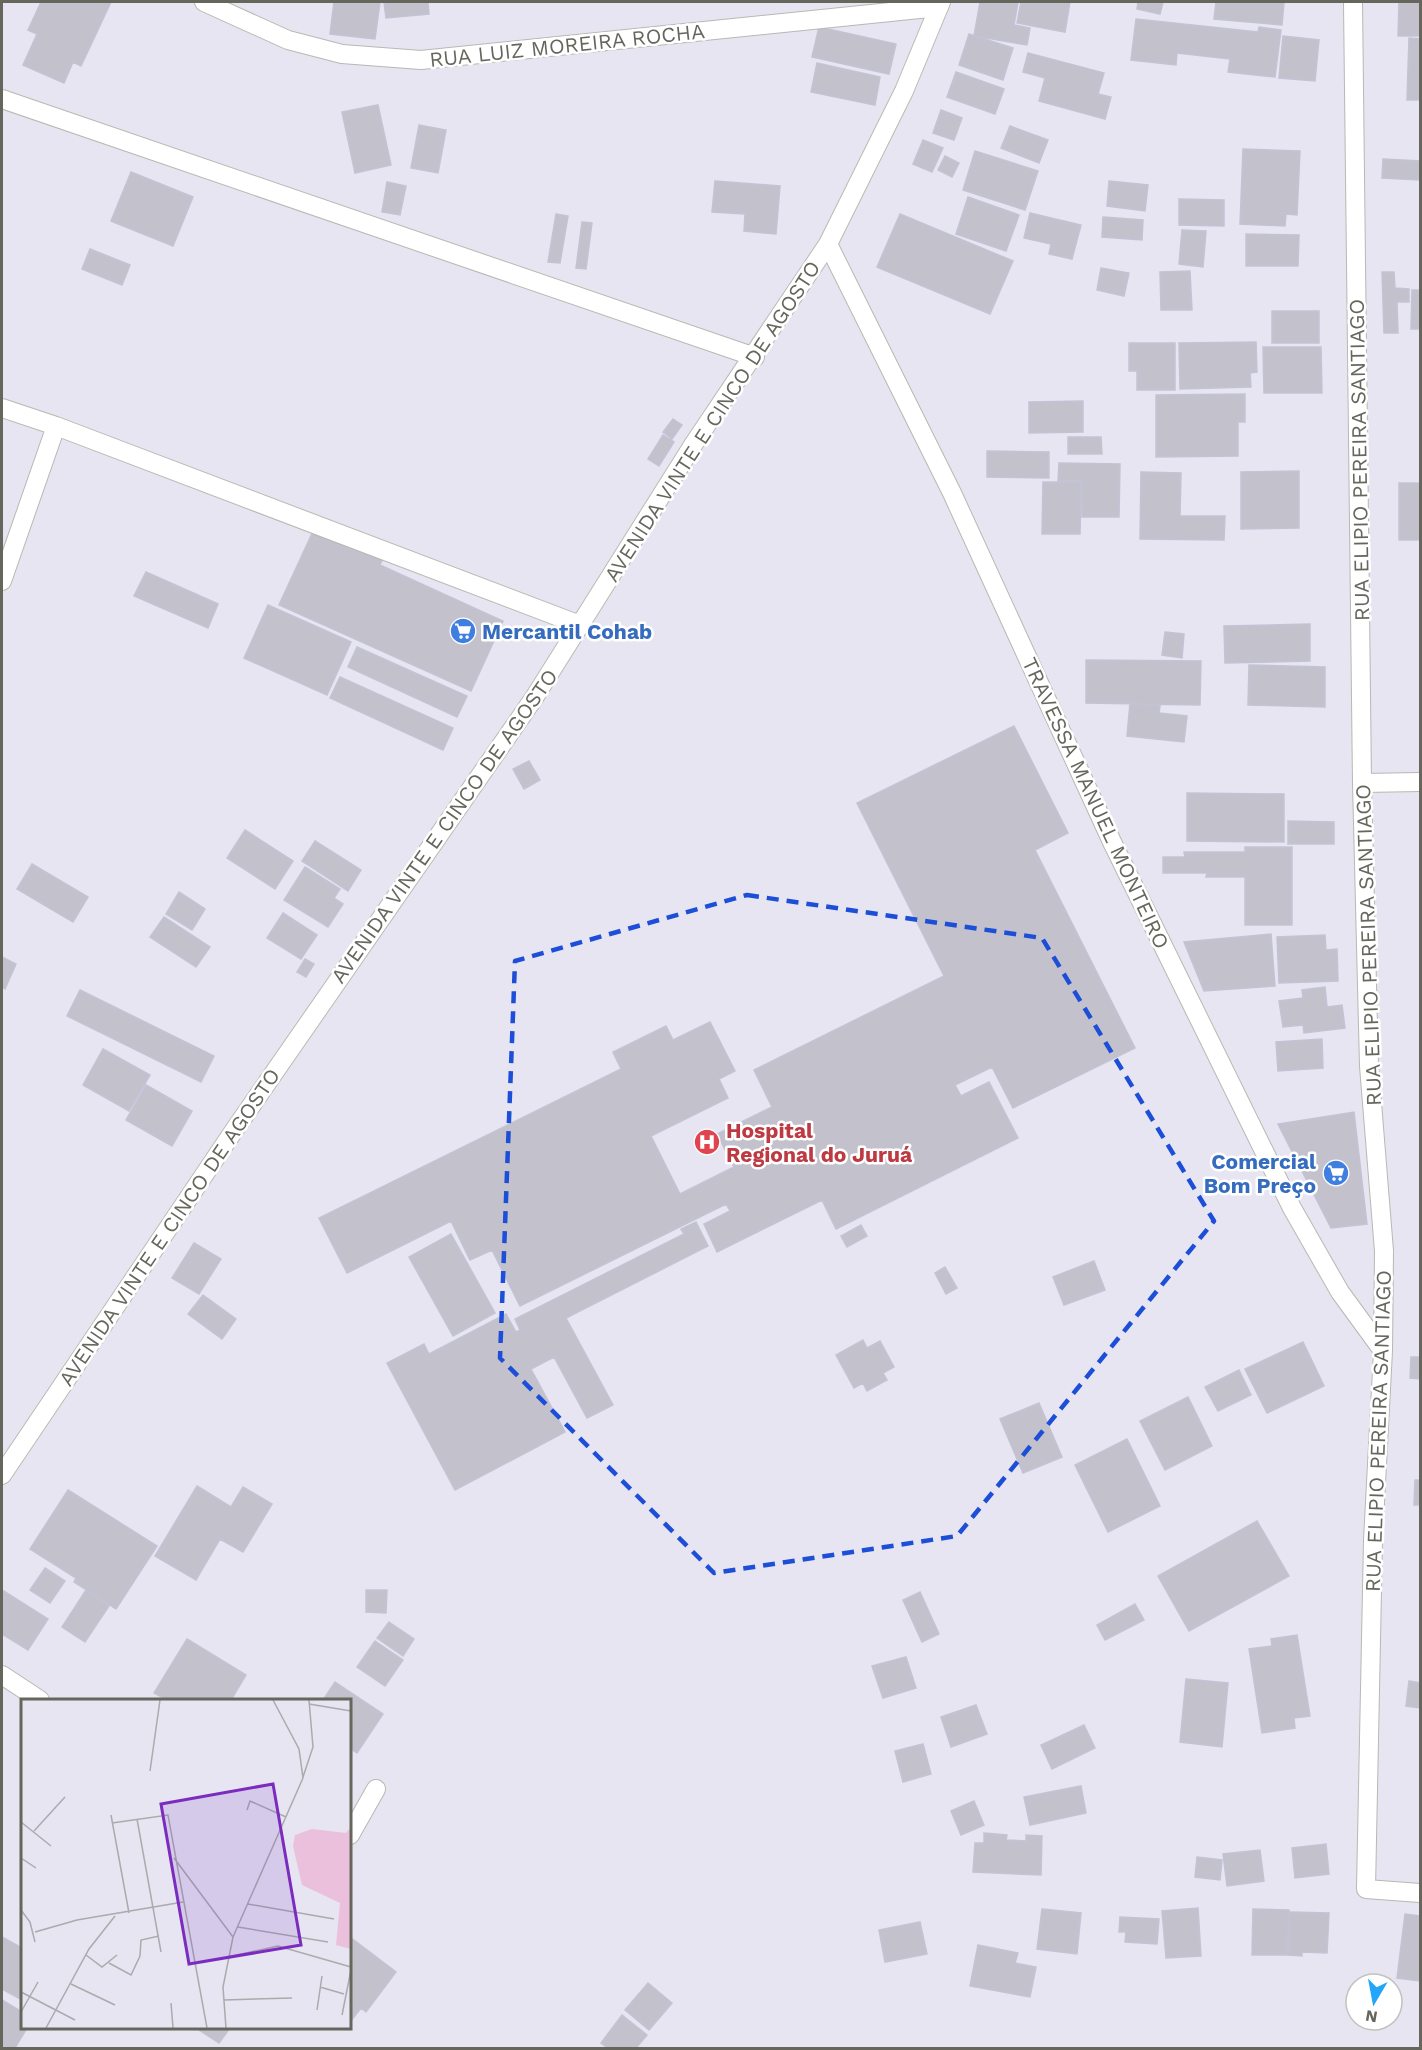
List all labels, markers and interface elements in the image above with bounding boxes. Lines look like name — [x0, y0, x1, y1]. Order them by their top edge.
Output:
street label: RUA LUIZ MOREIRA ROCHA — [428, 18, 706, 72]
street label: AVENIDA VINTE E CINCO DE AGOSTO — [599, 256, 825, 586]
street label: RUA ELIPIO PEREIRA SANTIAGO — [1344, 299, 1374, 621]
supermarket icon: Mercantil Cohab — [448, 616, 478, 646]
place label: Mercantil Cohab — [482, 619, 652, 644]
street label: TRAVESSA MANUEL MONTEIRO — [1017, 653, 1175, 953]
street label: AVENIDA VINTE E CINCO DE AGOSTO — [325, 664, 563, 988]
street label: RUA ELIPIO PEREIRA SANTIAGO — [1350, 784, 1386, 1106]
street label: AVENIDA VINTE E CINCO DE AGOSTO — [53, 1063, 285, 1391]
place label: Hospital Regional do Juruá — [726, 1118, 913, 1167]
hospital icon: Hospital Regional do Juruá — [692, 1127, 722, 1157]
place label: Comercial Bom Preço — [1204, 1149, 1316, 1198]
supermarket icon: Comercial Bom Preço — [1321, 1158, 1351, 1188]
street label: RUA ELIPIO PEREIRA SANTIAGO — [1360, 1270, 1396, 1592]
inset map — [21, 1699, 351, 2029]
north arrow — [1344, 1972, 1404, 2032]
text: N — [1364, 2006, 1379, 2027]

